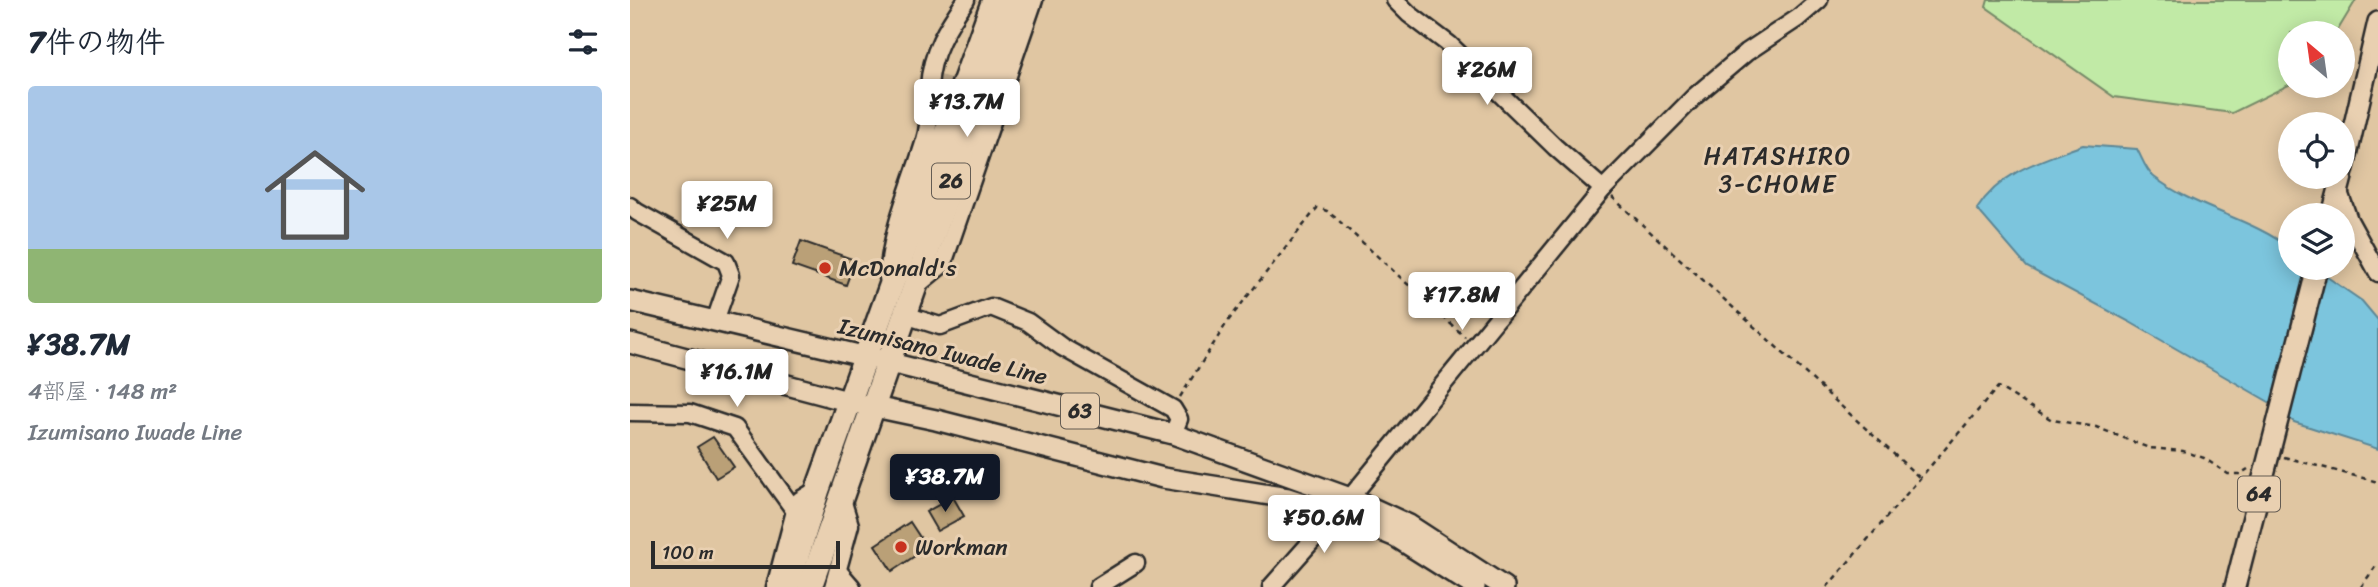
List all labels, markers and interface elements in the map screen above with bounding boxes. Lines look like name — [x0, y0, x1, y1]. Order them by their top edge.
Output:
text: 7件の物件 — [28, 15, 165, 69]
north arrow — [2278, 21, 2356, 98]
map controls — [2278, 21, 2355, 280]
icon: filters — [564, 23, 602, 61]
pin: ¥26M — [1446, 48, 1528, 107]
text: ¥26M — [1458, 49, 1516, 90]
pin: ¥13.7M — [910, 80, 1024, 139]
text: ¥13.7M — [930, 81, 1004, 122]
button: locate — [2278, 112, 2355, 189]
icon: home — [252, 132, 378, 258]
district label: HATASHIRO 3-CHOME — [1704, 135, 1852, 205]
road number: 26 — [932, 164, 970, 198]
pin: ¥25M — [686, 182, 768, 241]
text: ¥25M — [698, 183, 756, 224]
button: layers — [2278, 203, 2355, 280]
place label: McDonald's — [839, 248, 957, 289]
marker: McDonald's — [817, 260, 833, 276]
pin: ¥17.8M — [1405, 272, 1519, 332]
text: ¥17.8M — [1424, 274, 1500, 315]
street label: Izumisano Iwade Line — [833, 305, 1052, 397]
text: ¥38.7M — [28, 317, 130, 371]
pin: ¥16.1M — [680, 350, 794, 409]
text: ¥16.1M — [701, 351, 773, 392]
text: 4部屋 · 148 m² — [28, 371, 177, 412]
road number: 63 — [1061, 394, 1099, 428]
text: Izumisano Iwade Line — [28, 412, 242, 453]
pin: ¥38.7M — [888, 454, 1002, 514]
text: ¥38.7M — [906, 456, 984, 497]
road number: 64 — [2238, 476, 2280, 512]
pin: ¥50.6M — [1267, 496, 1381, 555]
text: ¥50.6M — [1284, 497, 1364, 538]
place label: Workman — [915, 527, 1008, 568]
text: 100 m — [662, 536, 714, 569]
scale bar — [651, 538, 840, 570]
marker: Workman — [893, 539, 909, 555]

